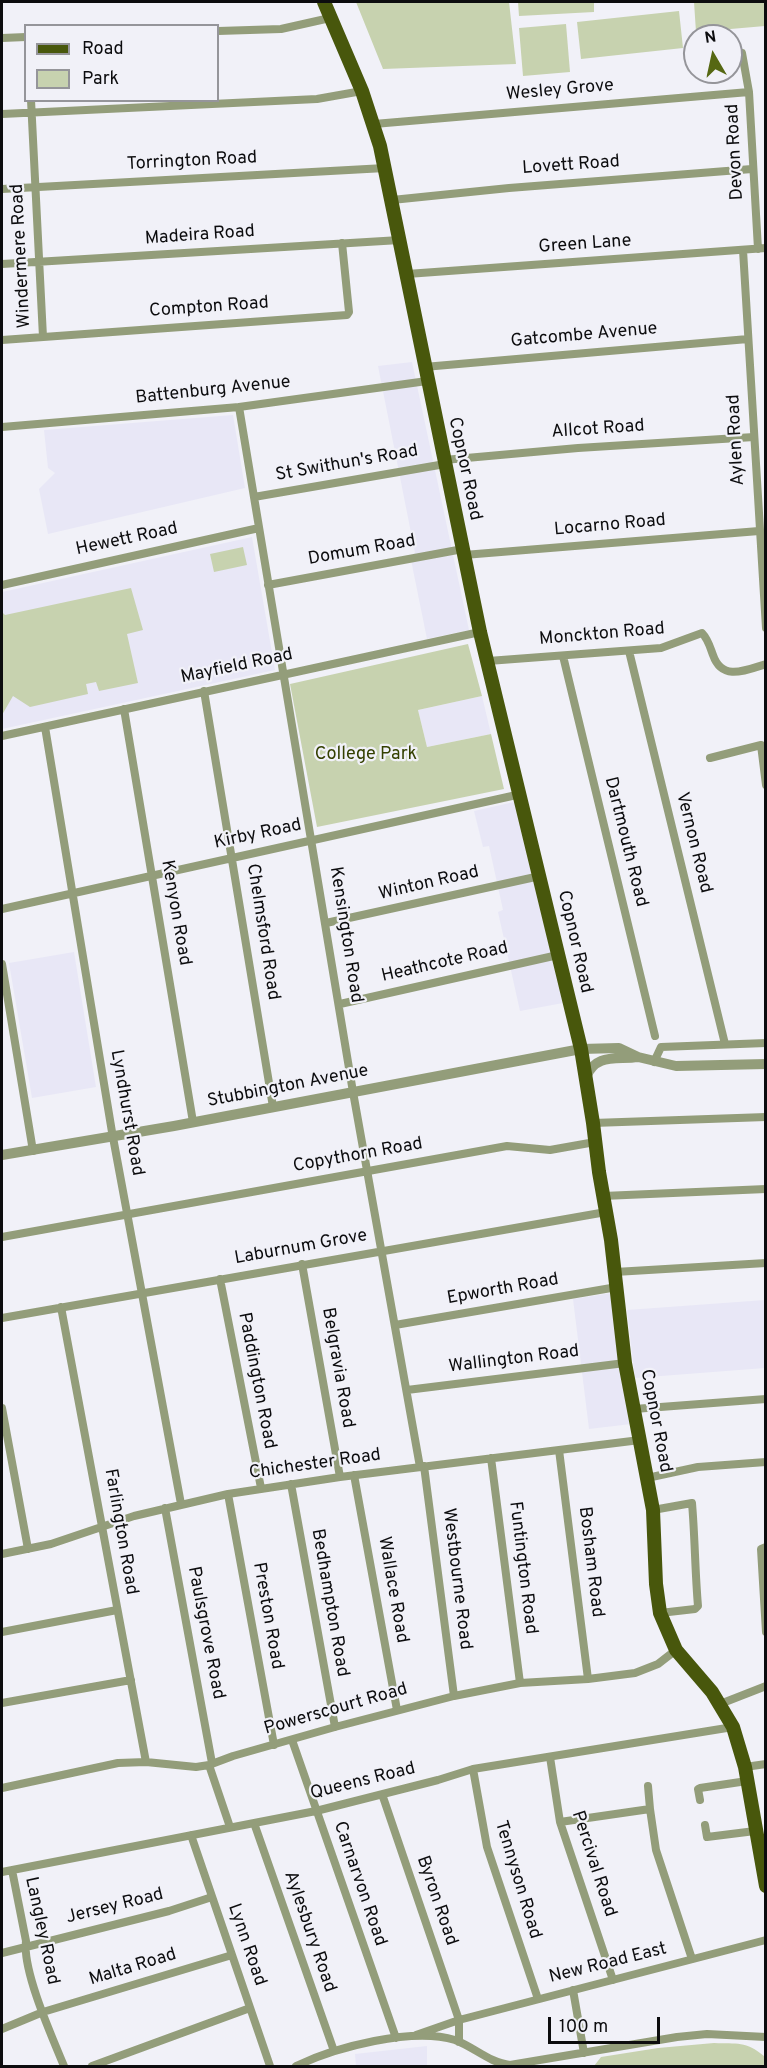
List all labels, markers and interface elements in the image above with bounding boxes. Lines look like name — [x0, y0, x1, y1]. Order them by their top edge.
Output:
legend — [24, 24, 219, 102]
north arrow — [683, 24, 743, 84]
text: N — [703, 27, 718, 49]
text: Road — [82, 38, 124, 61]
text: Park — [82, 68, 119, 91]
street label: Wesley Grove — [505, 76, 615, 106]
street label: Devon Road — [723, 103, 749, 201]
street label: Torrington Road — [126, 148, 258, 176]
street label: Lovett Road — [521, 152, 621, 180]
street label: Windermere Road — [7, 183, 37, 329]
street label: Madeira Road — [144, 221, 256, 251]
street label: Green Lane — [538, 231, 632, 259]
street label: Compton Road — [149, 293, 269, 323]
street label: Gatcombe Avenue — [510, 319, 658, 353]
street label: Battenburg Avenue — [134, 372, 292, 410]
street label: Aylen Road — [724, 394, 750, 486]
street label: Copnor Road — [443, 415, 485, 523]
street label: Allcot Road — [551, 416, 645, 444]
street label: St Swithun's Road — [274, 441, 420, 487]
street label: Locarno Road — [553, 510, 667, 542]
street label: Hewett Road — [74, 519, 180, 561]
street label: Domum Road — [307, 531, 417, 571]
street label: Monckton Road — [538, 619, 666, 651]
street label: Mayfield Road — [179, 645, 295, 689]
park label: College Park — [315, 744, 417, 766]
street label: Dartmouth Road — [598, 775, 652, 909]
street label: Vernon Road — [670, 790, 716, 896]
street label: Kirby Road — [212, 815, 304, 855]
street label: Kenyon Road — [155, 859, 195, 967]
street label: Chelmsford Road — [241, 862, 283, 1002]
street label: Winton Road — [377, 862, 481, 906]
street label: Kensington Road — [324, 865, 366, 1005]
street label: Copnor Road — [552, 888, 596, 996]
street label: Heathcote Road — [379, 938, 511, 988]
street label: Lyndhurst Road — [104, 1048, 148, 1178]
street label: Stubbington Avenue — [206, 1061, 370, 1113]
street label: Copythorn Road — [292, 1134, 424, 1178]
street label: Laburnum Grove — [233, 1226, 369, 1270]
street label: Epworth Road — [445, 1270, 561, 1310]
street label: Belgravia Road — [316, 1306, 358, 1430]
street label: Paddington Road — [232, 1311, 280, 1451]
street label: Wallington Road — [448, 1341, 580, 1379]
street label: Copnor Road — [634, 1367, 676, 1475]
street label: Chichester Road — [248, 1445, 382, 1485]
street label: Farlington Road — [98, 1467, 142, 1597]
street label: Funtington Road — [503, 1500, 541, 1636]
street label: Bosham Road — [572, 1505, 608, 1619]
street label: Westbourne Road — [437, 1507, 475, 1651]
street label: Bedhampton Road — [305, 1527, 353, 1679]
street label: Wallace Road — [372, 1535, 412, 1645]
street label: Preston Road — [247, 1561, 287, 1671]
street label: Paulsgrove Road — [182, 1565, 228, 1701]
street label: Powerscourt Road — [262, 1679, 410, 1741]
street label: Queens Road — [308, 1759, 418, 1805]
street label: Percival Road — [566, 1808, 620, 1920]
street label: Tennyson Road — [489, 1818, 545, 1942]
street label: Carnarvon Road — [328, 1819, 390, 1949]
street label: Byron Road — [411, 1853, 461, 1949]
street label: Aylesbury Road — [278, 1869, 340, 1995]
street label: Langley Road — [19, 1875, 63, 1987]
street label: Jersey Road — [64, 1884, 166, 1930]
street label: Lynn Road — [222, 1901, 270, 1989]
street label: New Road East — [547, 1939, 669, 1989]
street label: Malta Road — [87, 1944, 179, 1992]
scale bar — [551, 2005, 664, 2043]
text: 100 m — [559, 2016, 608, 2039]

